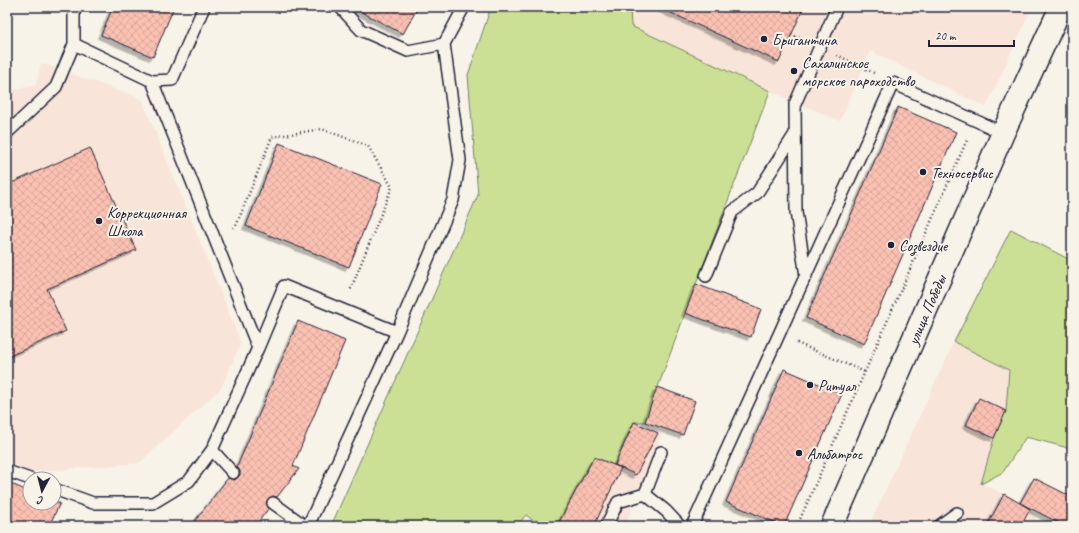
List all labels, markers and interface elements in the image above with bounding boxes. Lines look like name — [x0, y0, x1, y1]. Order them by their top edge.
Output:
scale bar — [929, 22, 1014, 48]
text: 20 m — [935, 28, 957, 44]
place label: Бригантина — [772, 30, 838, 50]
marker: Бригантина — [759, 34, 769, 44]
place label: Сахалинское морское пароходство — [802, 53, 916, 91]
marker: Сахалинское морское пароходство — [789, 66, 799, 76]
place label: Техносервис — [931, 163, 994, 183]
marker: Техносервис — [918, 167, 928, 177]
place label: Коррекционная Школа — [107, 203, 187, 241]
marker: Коррекционная Школа — [94, 216, 104, 226]
place label: Созвездие — [899, 236, 949, 256]
marker: Созвездие — [886, 240, 896, 250]
street label: улица Победы — [903, 271, 952, 349]
place label: Ритуал — [818, 376, 857, 396]
marker: Ритуал — [805, 380, 815, 390]
place label: Альбатрос — [807, 444, 863, 464]
marker: Альбатрос — [794, 448, 804, 458]
north arrow — [22, 471, 62, 511]
text: С — [36, 493, 44, 508]

